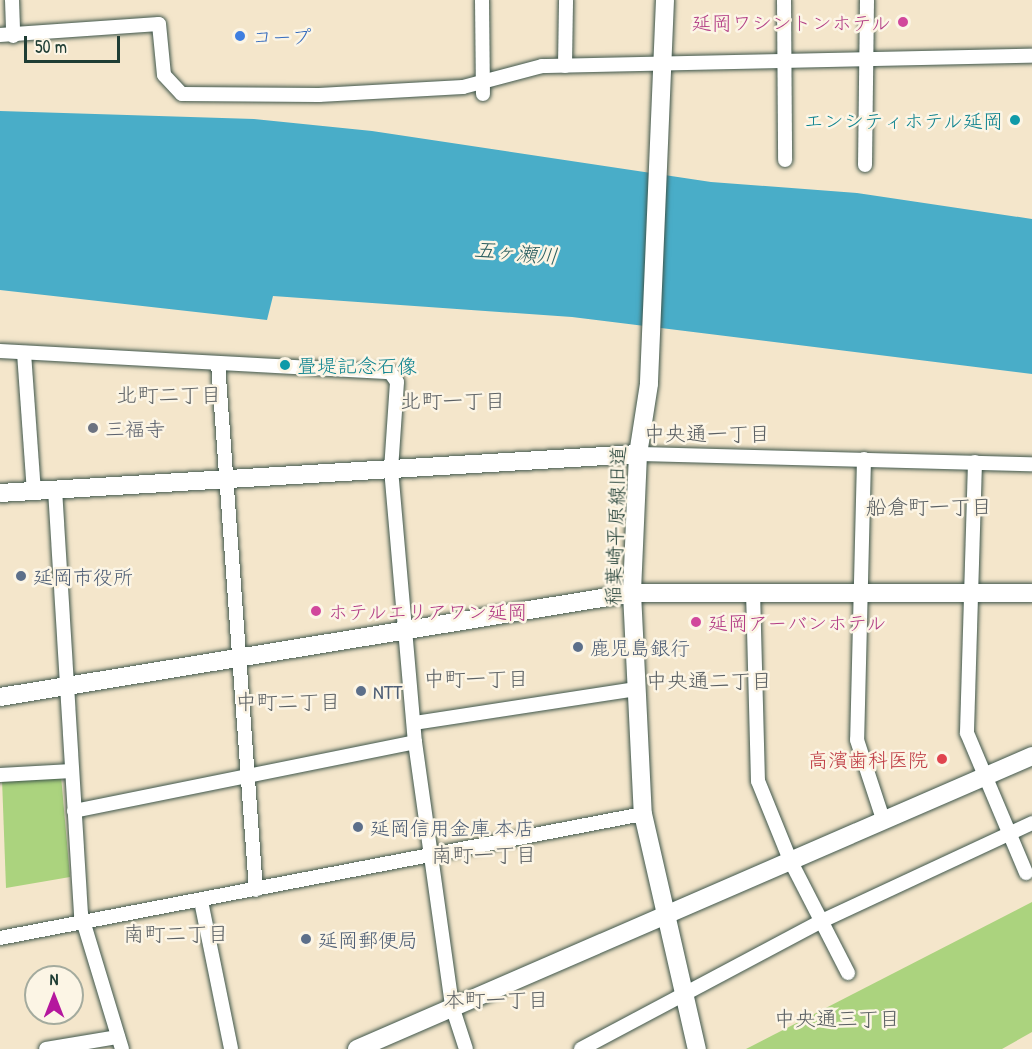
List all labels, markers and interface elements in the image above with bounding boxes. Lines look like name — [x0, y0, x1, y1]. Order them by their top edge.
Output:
place label: 延岡ワシントンホテル — [691, 10, 891, 34]
marker: 延岡ワシントンホテル — [896, 15, 910, 29]
scale bar — [27, 24, 123, 62]
place label: コープ — [252, 24, 312, 48]
marker: コープ — [233, 29, 247, 43]
text: 50 m — [35, 34, 67, 59]
place label: エンシティホテル延岡 — [803, 108, 1003, 132]
marker: エンシティホテル延岡 — [1008, 113, 1022, 127]
water label: 五ヶ瀬川 — [473, 237, 559, 269]
place label: 畳堤記念石像 — [297, 353, 417, 377]
marker: 畳堤記念石像 — [278, 358, 292, 372]
district label: 北町二丁目 — [117, 382, 221, 408]
district label: 北町一丁目 — [401, 388, 505, 414]
place label: 三福寺 — [105, 416, 165, 440]
marker: 三福寺 — [86, 421, 100, 435]
district label: 中央通一丁目 — [644, 421, 770, 447]
street label: 稲葉崎平原線旧道 — [600, 446, 630, 606]
district label: 船倉町一丁目 — [866, 494, 992, 520]
place label: 延岡市役所 — [33, 564, 133, 588]
marker: 延岡市役所 — [14, 569, 28, 583]
place label: ホテルエリアワン延岡 — [328, 599, 528, 623]
marker: ホテルエリアワン延岡 — [309, 604, 323, 618]
place label: 延岡アーバンホテル — [708, 610, 887, 634]
marker: 延岡アーバンホテル — [689, 615, 703, 629]
place label: 鹿児島銀行 — [590, 635, 690, 659]
marker: 鹿児島銀行 — [571, 640, 585, 654]
district label: 中町一丁目 — [424, 666, 528, 692]
district label: 中央通二丁目 — [646, 668, 772, 694]
place label: NTT — [373, 679, 402, 703]
marker: NTT — [354, 684, 368, 698]
district label: 中町二丁目 — [236, 689, 340, 715]
place label: 高濱歯科医院 — [808, 747, 928, 771]
marker: 高濱歯科医院 — [933, 750, 951, 768]
place label: 延岡信用金庫 本店 — [370, 815, 535, 839]
marker: 延岡信用金庫 本店 — [351, 820, 365, 834]
district label: 南町一丁目 — [432, 842, 536, 868]
district label: 南町二丁目 — [124, 921, 228, 947]
place label: 延岡郵便局 — [318, 927, 418, 951]
marker: 延岡郵便局 — [299, 932, 313, 946]
north arrow — [24, 965, 84, 1025]
text: N — [50, 968, 58, 990]
district label: 本町一丁目 — [444, 987, 548, 1013]
district label: 中央通三丁目 — [774, 1006, 900, 1032]

